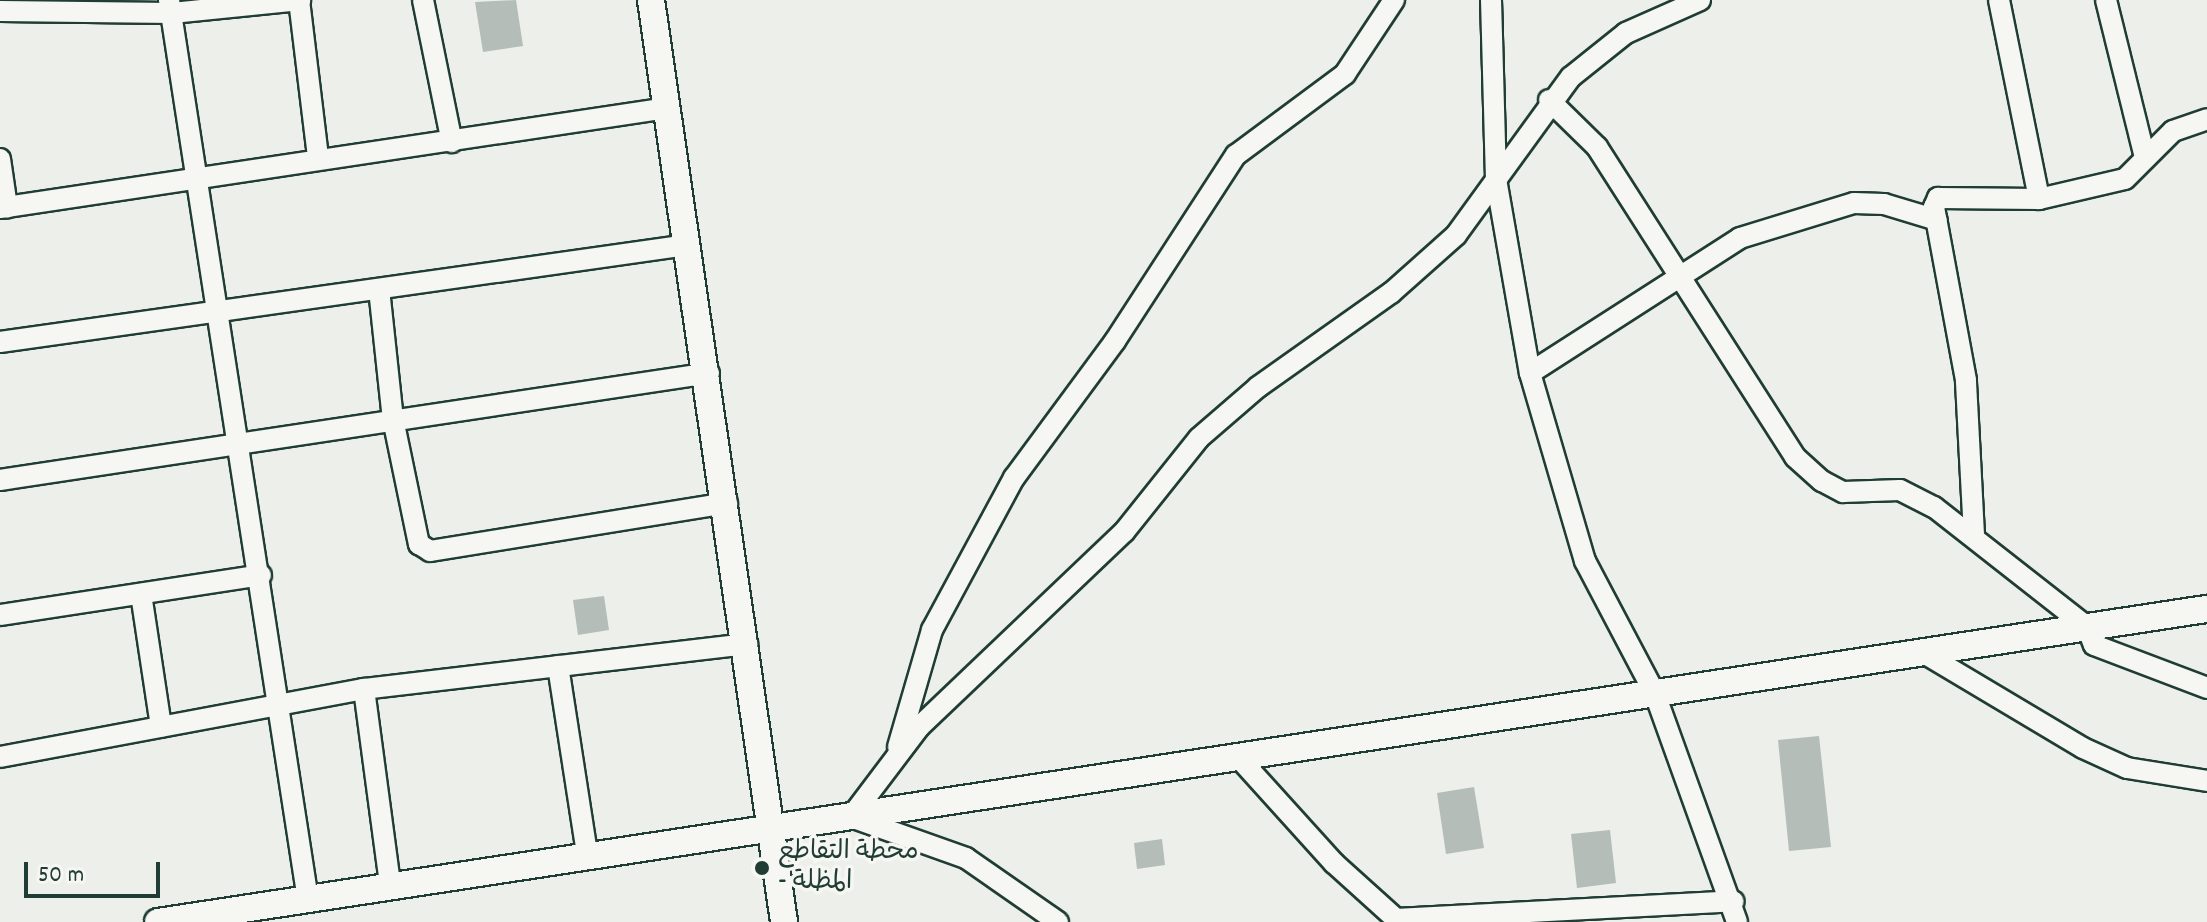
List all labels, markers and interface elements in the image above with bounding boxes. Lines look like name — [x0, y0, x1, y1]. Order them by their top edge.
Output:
place label: محطة التقاطع - المظلة — [778, 837, 919, 898]
scale bar — [28, 846, 164, 896]
text: 50 m — [38, 859, 84, 893]
marker: محطة التقاطع - المظلة — [753, 859, 771, 877]

